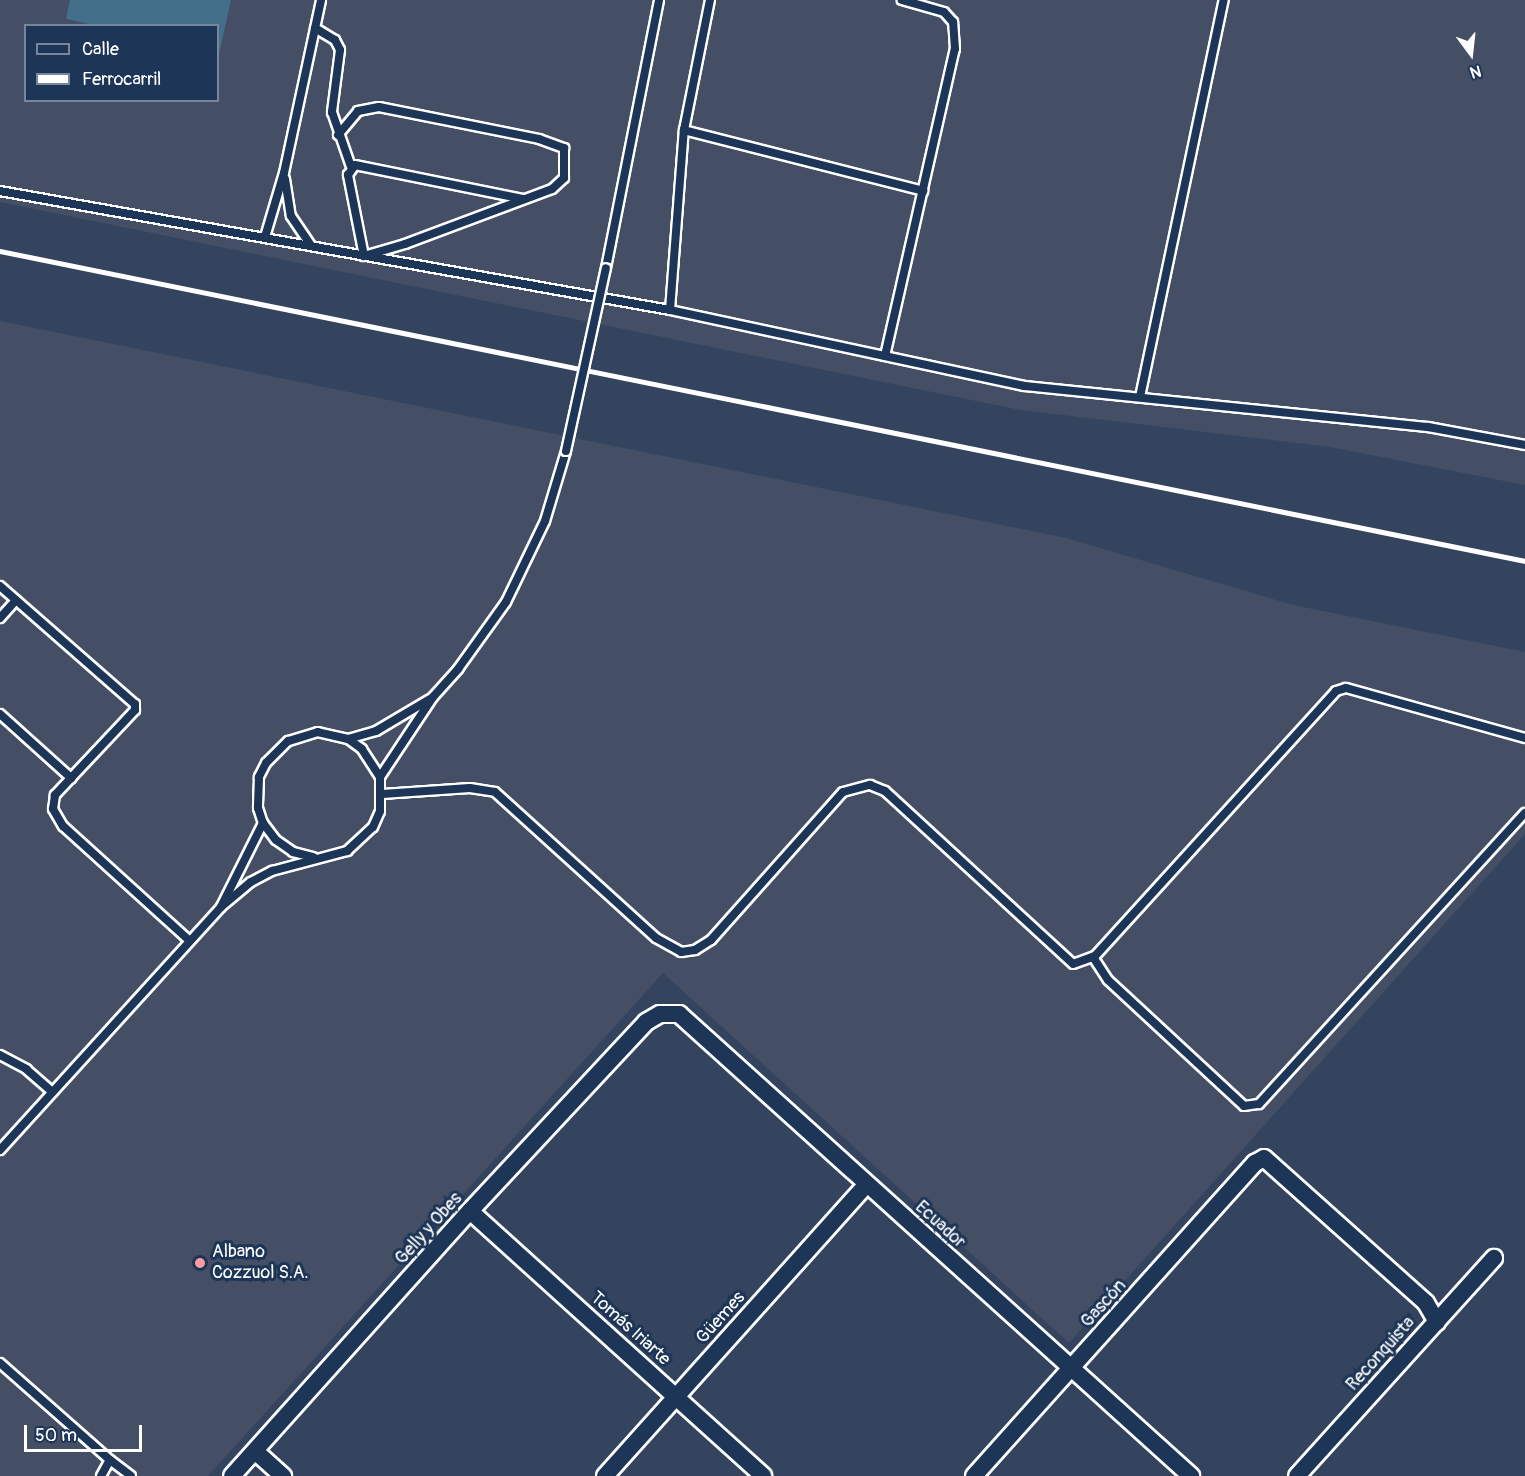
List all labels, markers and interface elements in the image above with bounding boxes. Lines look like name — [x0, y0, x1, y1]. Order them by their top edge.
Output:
legend — [24, 24, 219, 102]
north arrow — [1441, 24, 1501, 84]
text: Calle — [82, 38, 119, 61]
text: N — [1468, 60, 1483, 82]
text: Ferrocarril — [82, 68, 161, 91]
street label: Gelly y Obes — [391, 1188, 467, 1270]
street label: Ecuador — [910, 1197, 970, 1253]
place label: Albano Cozzuol S.A. — [212, 1242, 308, 1284]
marker: Albano Cozzuol S.A. — [193, 1256, 207, 1270]
street label: Gascón — [1077, 1275, 1131, 1333]
street label: Tomás Iriarte — [586, 1287, 674, 1371]
street label: Güemes — [692, 1287, 750, 1349]
street label: Reconquista — [1342, 1312, 1420, 1396]
scale bar — [27, 1413, 146, 1451]
text: 50 m — [35, 1424, 77, 1447]

